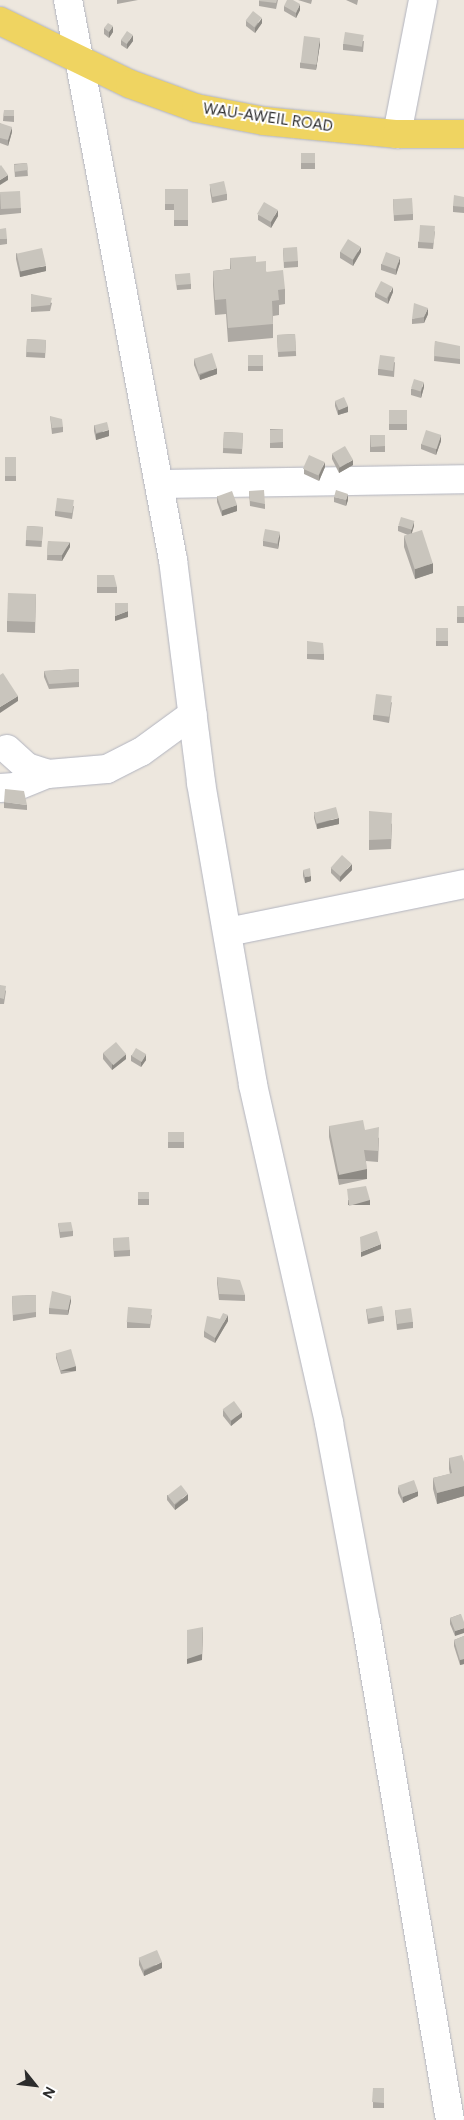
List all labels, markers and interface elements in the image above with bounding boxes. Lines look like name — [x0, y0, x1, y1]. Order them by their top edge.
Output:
street label: WAU-AWEIL ROAD — [202, 100, 334, 136]
north arrow — [10, 2060, 60, 2110]
text: N — [39, 2084, 59, 2101]

